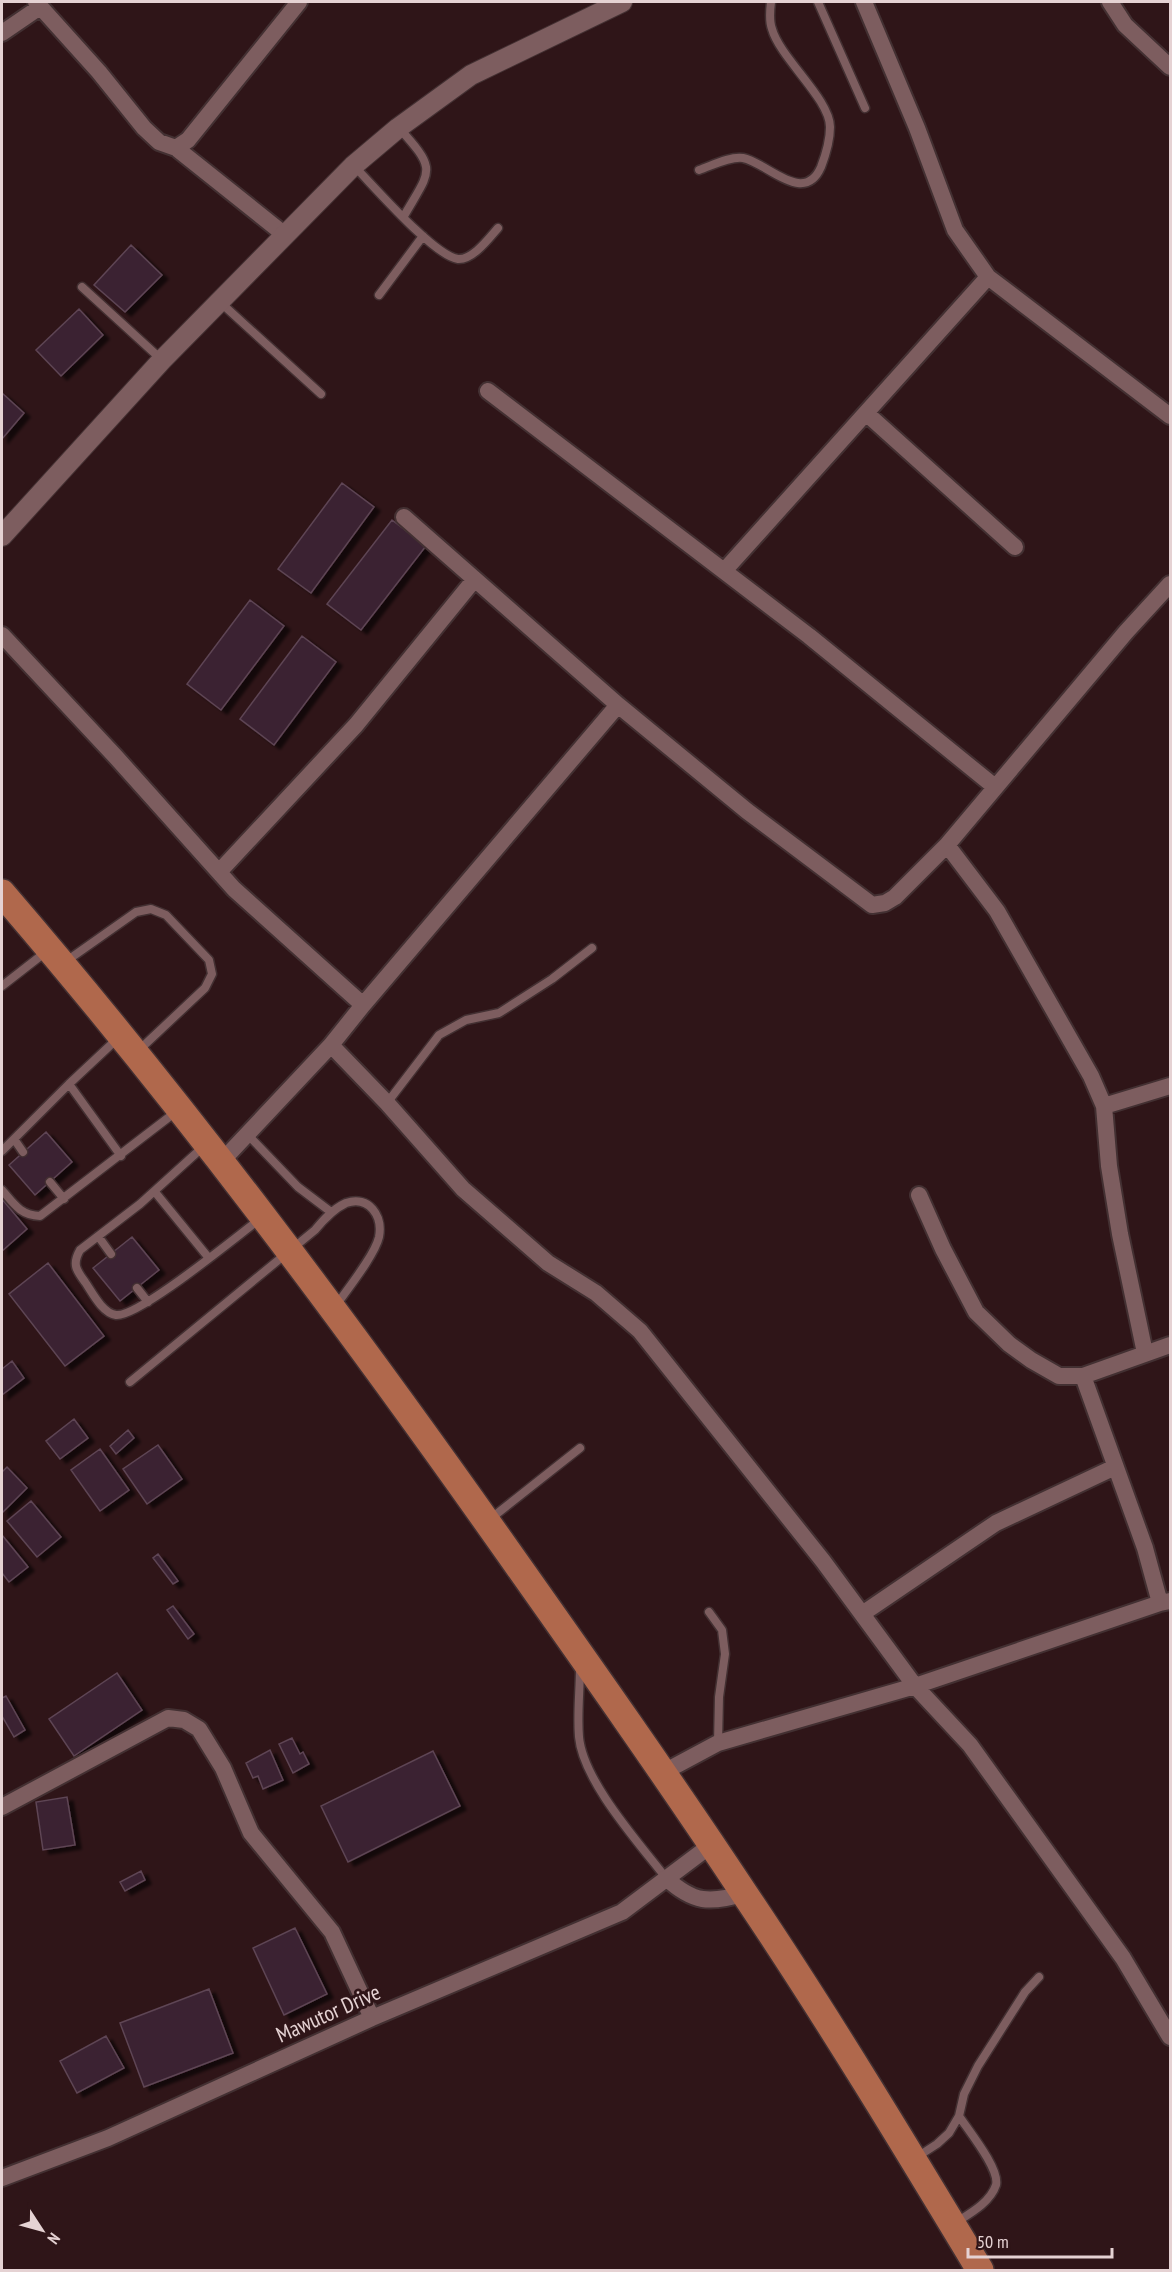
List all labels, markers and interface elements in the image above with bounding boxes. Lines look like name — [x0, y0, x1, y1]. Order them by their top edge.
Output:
street label: Mawutor Drive — [271, 1978, 385, 2048]
north arrow — [12, 2200, 72, 2260]
scale bar — [968, 2221, 1112, 2259]
text: N — [44, 2229, 65, 2248]
text: 50 m — [977, 2230, 1009, 2253]

